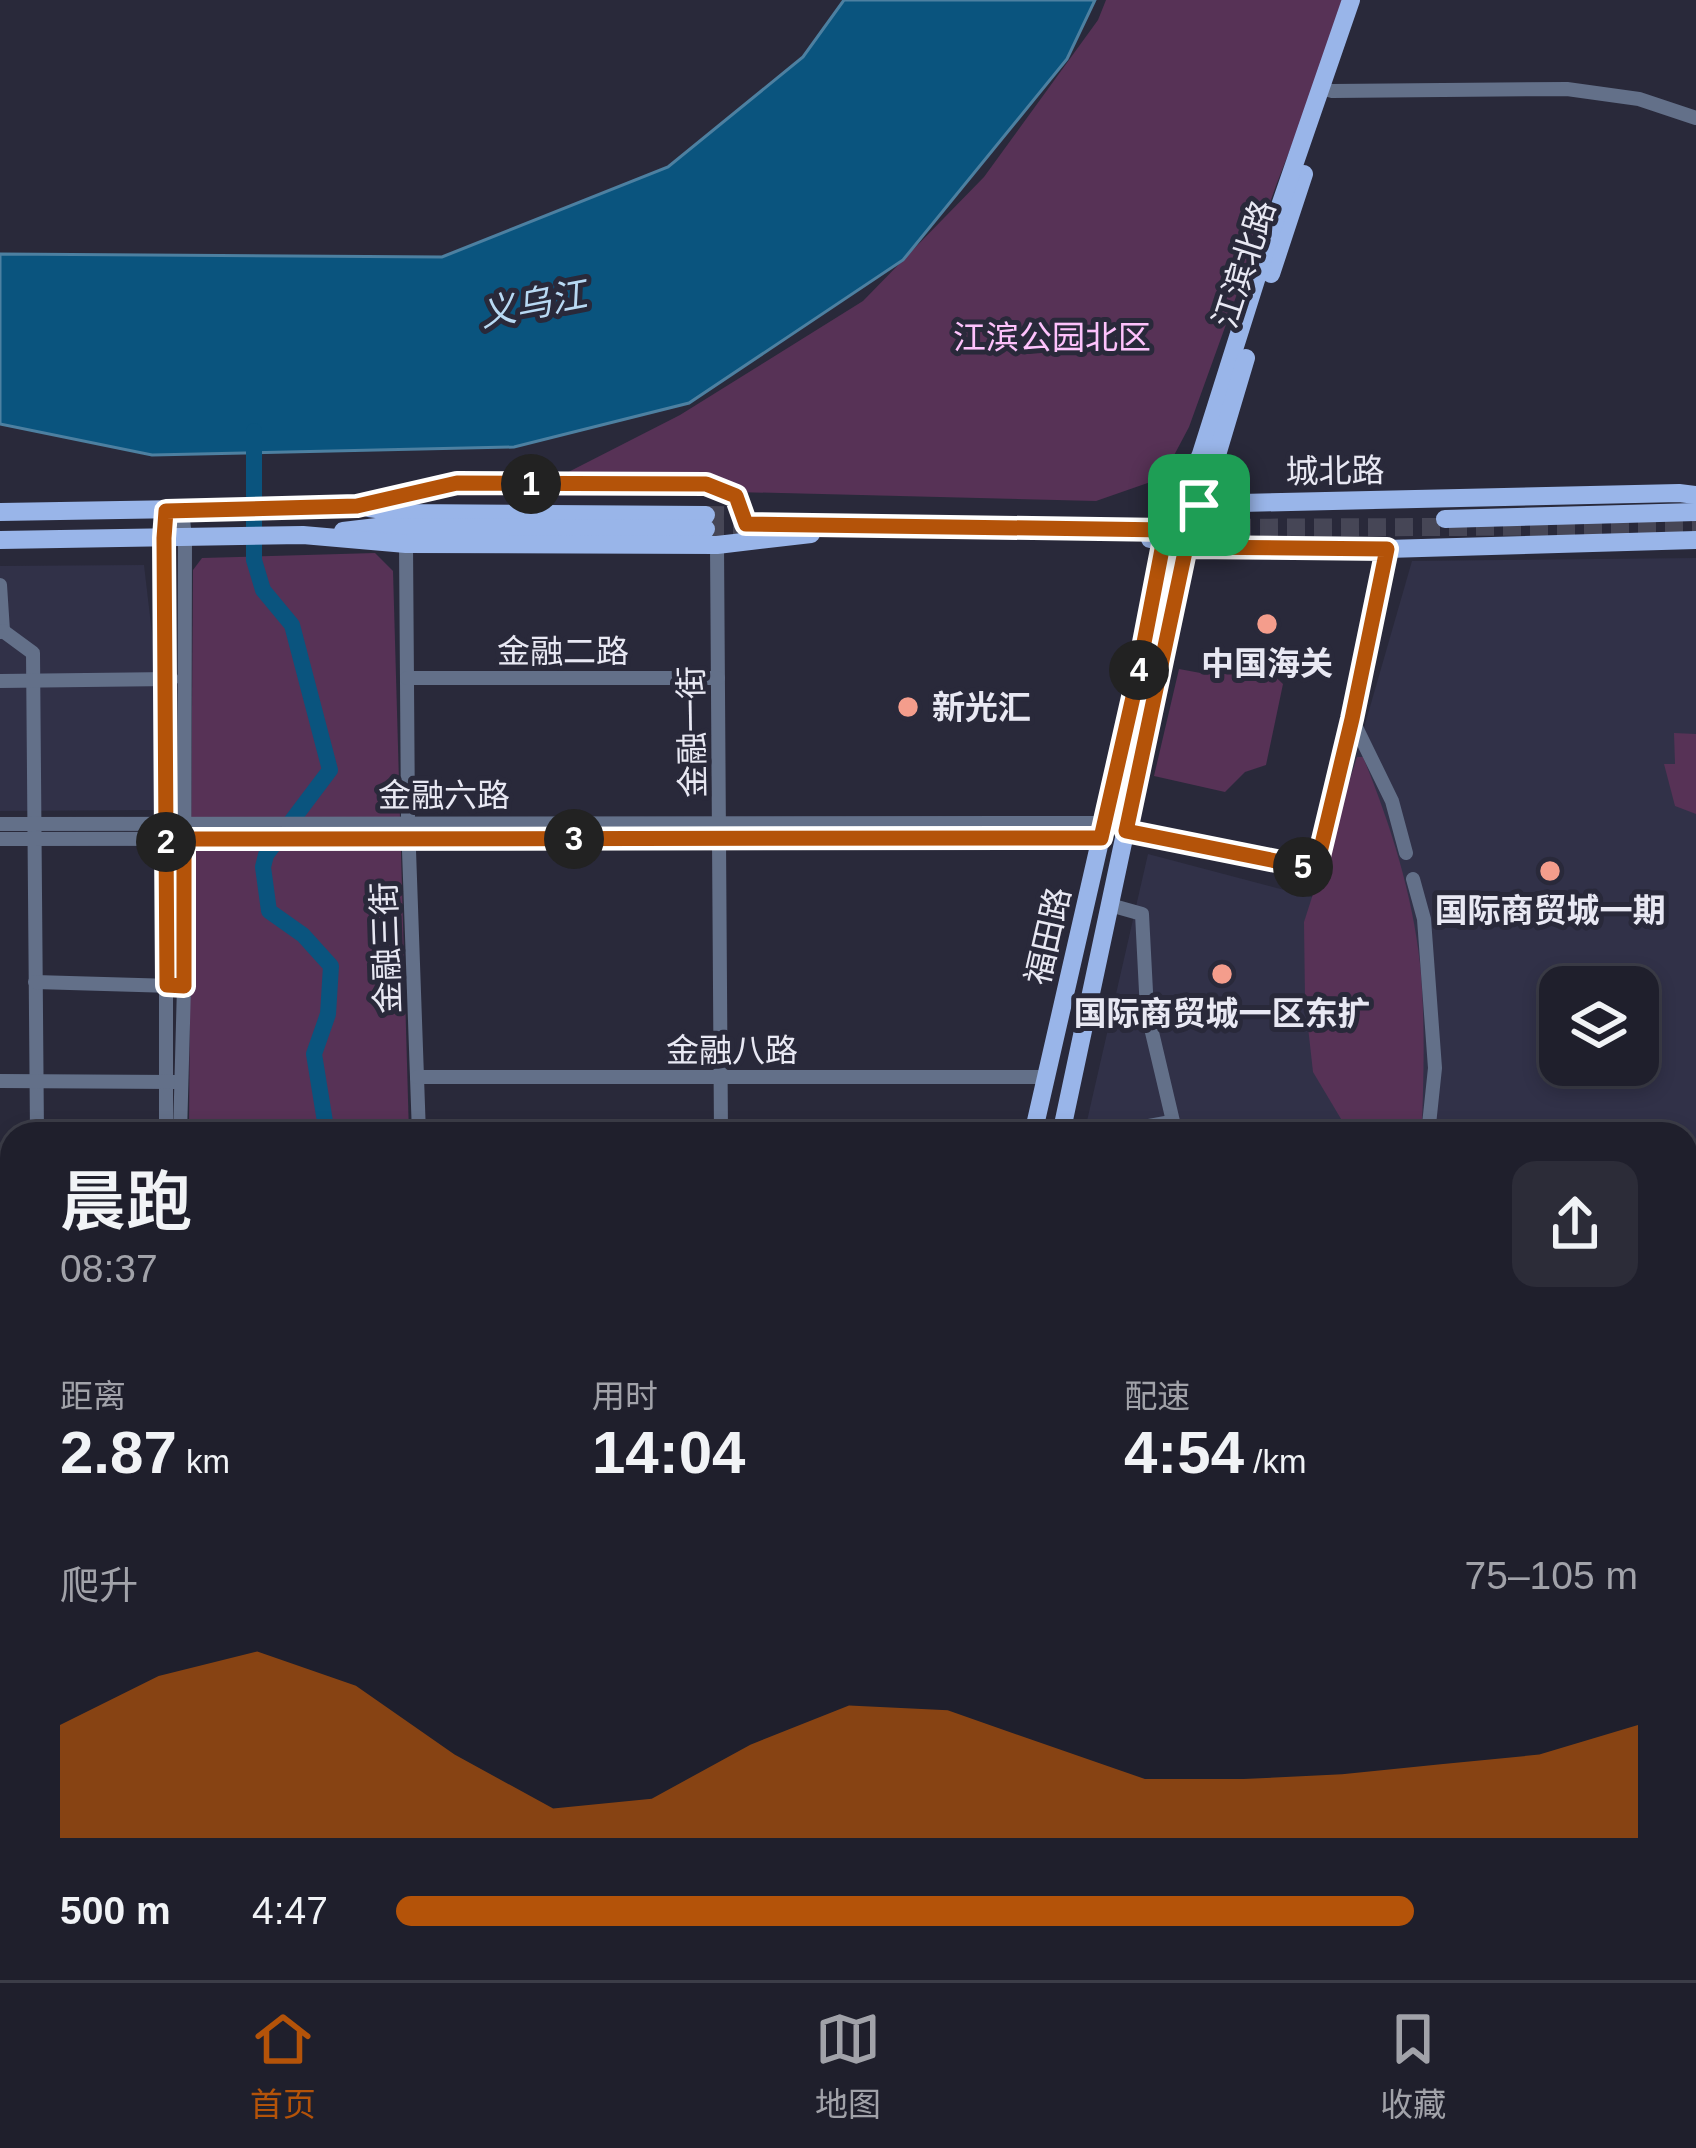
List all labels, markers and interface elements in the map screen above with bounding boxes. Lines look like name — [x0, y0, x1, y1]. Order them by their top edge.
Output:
street label: 江滨北路 — [1206, 196, 1282, 332]
water label: 义乌江 — [476, 273, 594, 334]
park label: 江滨公园北区 — [953, 319, 1151, 356]
street label: 城北路 — [1285, 452, 1385, 490]
pin: 1 — [501, 454, 561, 514]
pin — [1148, 454, 1250, 556]
text: 1 — [522, 465, 540, 502]
icon: arrive — [1166, 472, 1232, 538]
marker: 中国海关 — [1254, 611, 1280, 637]
street label: 金融二路 — [497, 633, 629, 670]
pin: 4 — [1109, 640, 1169, 700]
place label: 中国海关 — [1201, 645, 1333, 682]
text: 4 — [1130, 651, 1148, 688]
street label: 金融一街 — [672, 666, 712, 798]
place label: 新光汇 — [932, 689, 1031, 726]
marker: 新光汇 — [895, 694, 921, 720]
street label: 金融六路 — [378, 777, 510, 814]
pin: 3 — [544, 809, 604, 869]
pin: 2 — [136, 812, 196, 872]
text: 3 — [565, 820, 583, 857]
text: 2 — [157, 823, 175, 860]
pin: 5 — [1273, 837, 1333, 897]
text: 5 — [1294, 848, 1312, 885]
marker: 国际商贸城一期 — [1537, 858, 1563, 884]
street label: 金融三街 — [365, 881, 407, 1015]
street label: 福田路 — [1019, 884, 1077, 988]
place label: 国际商贸城一期 — [1435, 892, 1666, 929]
marker: 国际商贸城一区东扩 — [1209, 961, 1235, 987]
map controls — [1539, 966, 1659, 1086]
button: layers — [1539, 966, 1659, 1086]
place label: 国际商贸城一区东扩 — [1074, 995, 1371, 1032]
street label: 金融八路 — [666, 1032, 798, 1069]
button: share — [1512, 1161, 1638, 1287]
text: 晨跑 — [60, 1165, 192, 1239]
text: 08:37 — [60, 1247, 158, 1290]
text: 距离 — [60, 1378, 126, 1415]
text: 用时 — [592, 1378, 658, 1415]
text: 配速 — [1124, 1378, 1190, 1415]
text: 2.87 — [60, 1419, 177, 1486]
text: 14:04 — [592, 1419, 745, 1486]
text: 4:54 — [1124, 1419, 1244, 1486]
text: km — [177, 1443, 230, 1480]
text: /km — [1244, 1443, 1306, 1480]
text: 75–105 m — [1465, 1554, 1638, 1597]
text: 爬升 — [60, 1564, 138, 1607]
text: 500 m — [60, 1889, 171, 1932]
text: 4:47 — [252, 1889, 328, 1932]
tab: 首页 — [250, 2006, 316, 2126]
tab: 地图 — [815, 2006, 881, 2126]
tab: 收藏 — [1380, 2006, 1446, 2126]

